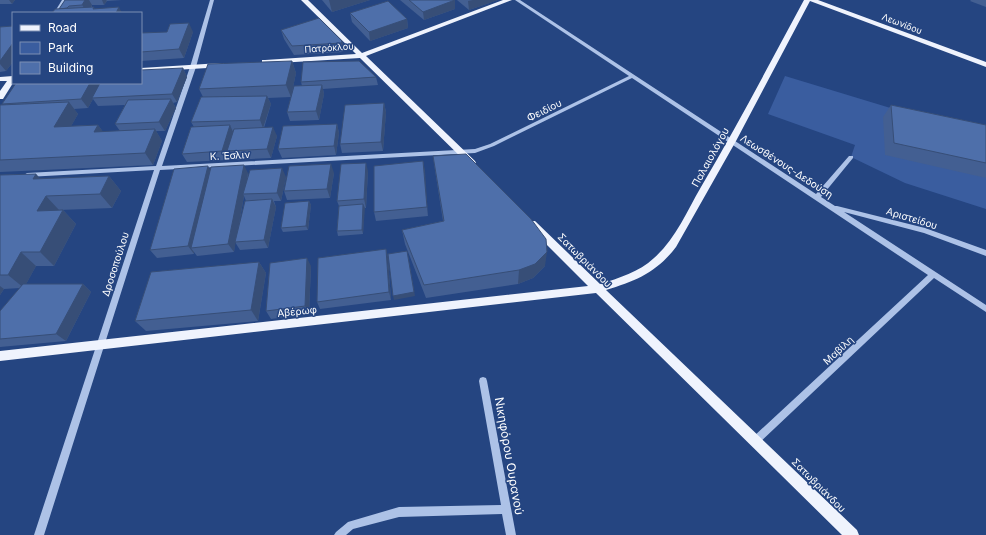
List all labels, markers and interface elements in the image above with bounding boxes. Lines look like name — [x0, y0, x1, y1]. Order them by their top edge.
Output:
street label: Λεωνίδου — [881, 11, 924, 36]
legend — [12, 12, 142, 84]
text: Road — [48, 20, 77, 35]
text: Park — [48, 40, 74, 55]
street label: Πατρόκλου — [304, 40, 354, 55]
text: Building — [48, 60, 93, 75]
street label: Φειδίου — [525, 96, 564, 124]
street label: Παλαιολόγου — [689, 125, 731, 189]
street label: Λεωσθένους-Δεδούση — [738, 132, 836, 201]
street label: K. Έσλιν — [210, 148, 251, 162]
street label: Αριστείδου — [885, 205, 939, 231]
street label: Δροσοπούλου — [99, 230, 131, 298]
street label: Σατωβριάνδου — [556, 231, 615, 290]
street label: Αβέρωφ — [277, 303, 317, 319]
street label: Μαβίλη — [820, 333, 856, 368]
street label: Νικηφόρου Ουρανού — [492, 396, 527, 516]
street label: Σατωβριάνδου — [790, 456, 849, 515]

